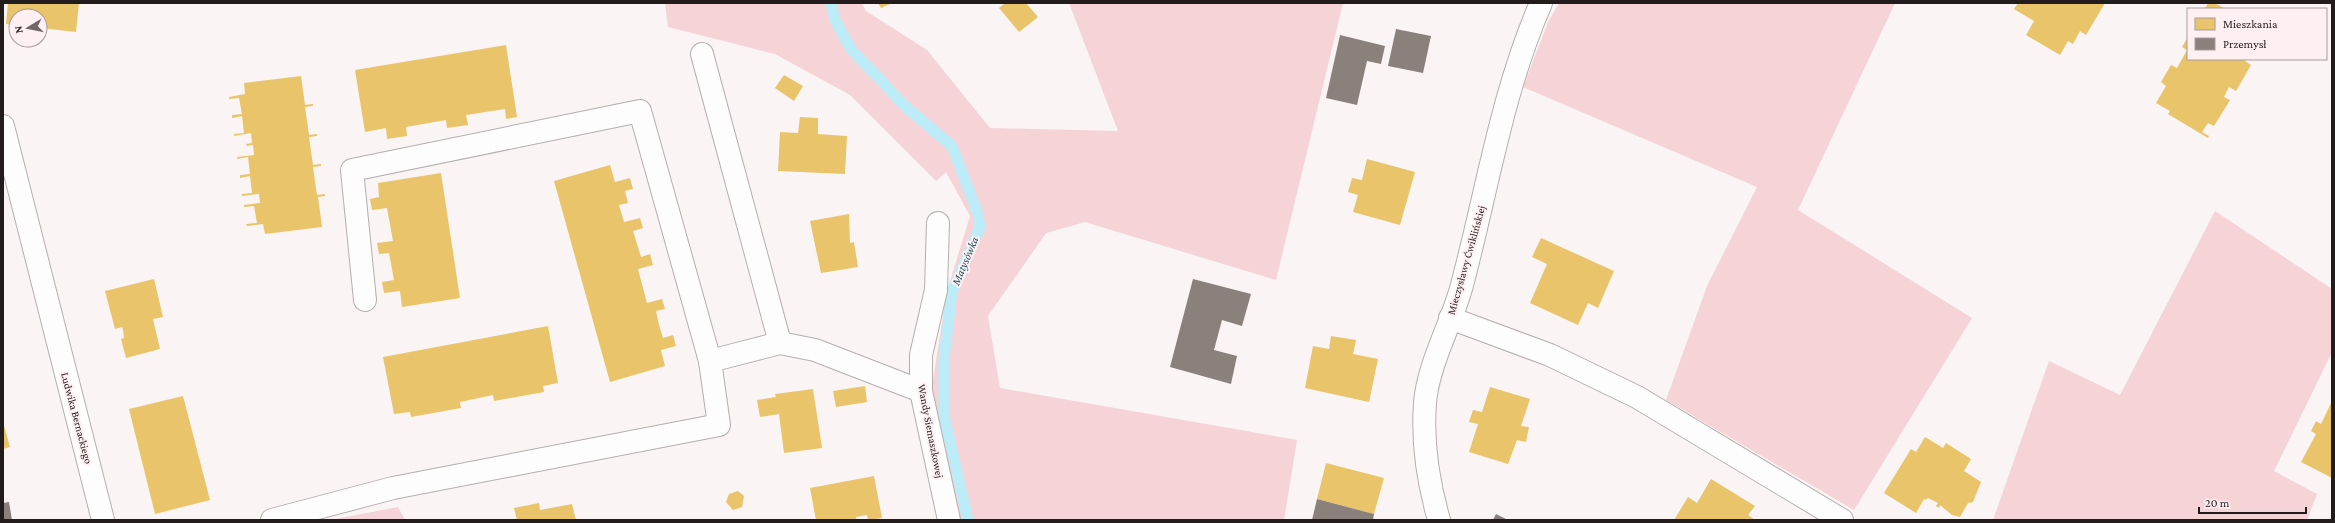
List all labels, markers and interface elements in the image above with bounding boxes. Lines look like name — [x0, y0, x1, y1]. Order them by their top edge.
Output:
north arrow — [8, 8, 48, 48]
legend — [2187, 8, 2327, 60]
text: Mieszkania — [2223, 17, 2278, 31]
text: N — [12, 25, 25, 34]
text: Przemysł — [2223, 37, 2267, 51]
street label: Mieczysławy Ćwiklińskiej — [1445, 204, 1488, 316]
water label: Matysówka — [948, 234, 982, 288]
street label: Ludwika Bernackiego — [58, 371, 95, 466]
street label: Wandy Siemaszkowej — [915, 383, 946, 479]
scale bar — [2199, 489, 2306, 515]
text: 20 m — [2205, 496, 2230, 510]

